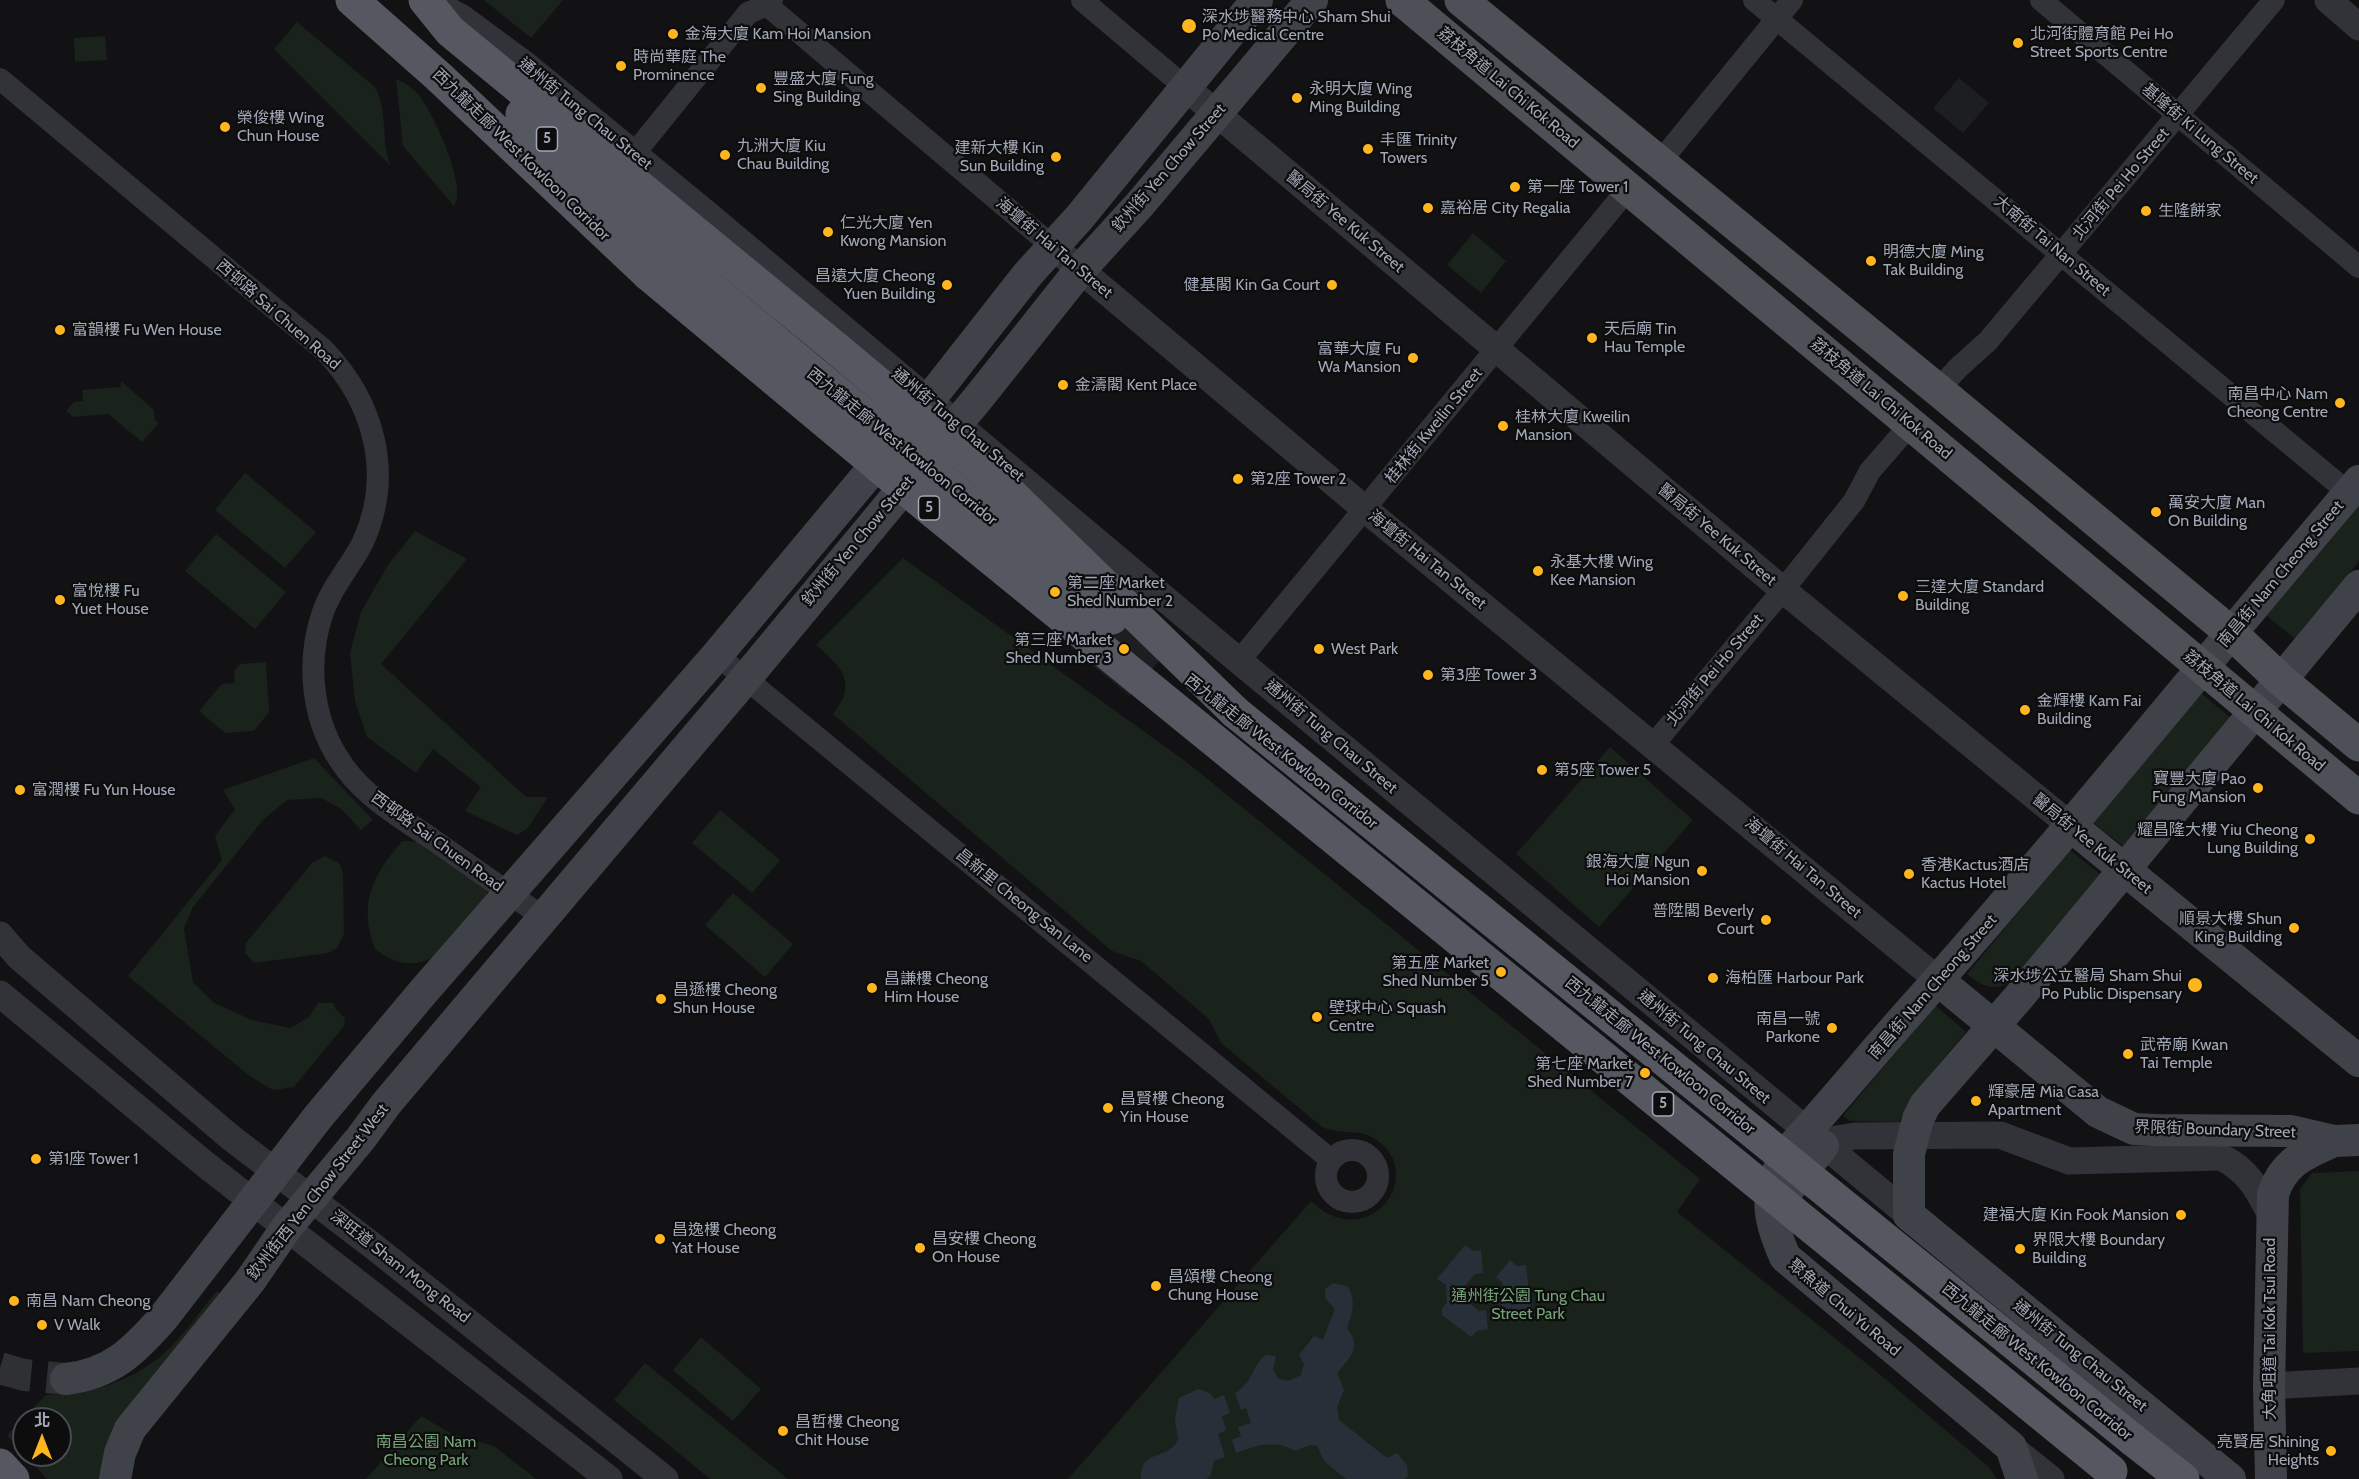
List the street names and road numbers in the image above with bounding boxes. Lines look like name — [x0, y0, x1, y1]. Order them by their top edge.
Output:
street label: 荔枝角道 Lai Chi Kok Road — [1433, 23, 1583, 153]
street label: 通州街 Tung Chau Street — [514, 54, 656, 174]
street label: 西九龍走廊 West Kowloon Corridor — [428, 65, 614, 245]
street label: 基隆街 Ki Lung Street — [2138, 80, 2262, 188]
street label: 欽州街 Yen Chow Street — [1108, 100, 1230, 236]
street label: 北河街 Pei Ho Street — [2069, 124, 2173, 244]
road number: 5 — [536, 127, 558, 151]
street label: 醫局街 Yee Kuk Street — [1282, 167, 1408, 277]
street label: 大南街 Tai Nan Street — [1990, 192, 2114, 300]
street label: 海壇街 Hai Tan Street — [992, 194, 1116, 302]
street label: 西邨路 Sai Chuen Road — [212, 256, 344, 374]
street label: 荔枝角道 Lai Chi Kok Road — [1806, 334, 1956, 464]
street label: 西九龍走廊 West Kowloon Corridor — [803, 364, 1001, 530]
street label: 通州街 Tung Chau Street — [888, 364, 1028, 486]
street label: 桂林街 Kweilin Street — [1381, 364, 1487, 488]
street label: 欽州街 Yen Chow Street — [798, 472, 918, 610]
street label: 醫局街 Yee Kuk Street — [1654, 480, 1780, 590]
road number: 5 — [918, 496, 940, 520]
street label: 南昌街 Nam Cheong Street — [2214, 497, 2348, 651]
street label: 海壇街 Hai Tan Street — [1364, 507, 1490, 613]
street label: 北河街 Pei Ho Street — [1663, 610, 1767, 730]
street label: 荔枝角道 Lai Chi Kok Road — [2179, 646, 2329, 776]
street label: 西九龍走廊 West Kowloon Corridor — [1181, 671, 1381, 833]
street label: 通州街 Tung Chau Street — [1261, 676, 1401, 798]
street label: 西邨路 Sai Chuen Road — [367, 788, 507, 896]
street label: 醫局街 Yee Kuk Street — [2028, 790, 2156, 898]
street label: 海壇街 Hai Tan Street — [1741, 814, 1865, 922]
street label: 昌新里 Cheong San Lane — [952, 845, 1096, 967]
street label: 南昌街 Nam Cheong Street — [1865, 911, 2001, 1063]
street label: 西九龍走廊 West Kowloon Corridor — [1561, 973, 1759, 1139]
street label: 通州街 Tung Chau Street — [1634, 986, 1774, 1108]
road number: 5 — [1652, 1092, 1674, 1116]
street label: 欽州街西 Yen Chow Street West — [243, 1100, 393, 1284]
street label: 界限街 Boundary Street — [2134, 1118, 2296, 1142]
street label: 深旺道 Sham Mong Road — [326, 1207, 474, 1327]
street label: 大角咀道 Tai Kok Tsui Road — [2260, 1238, 2280, 1420]
street label: 聚魚道 Chui Yu Road — [1784, 1256, 1904, 1360]
street label: 西九龍走廊 West Kowloon Corridor — [1938, 1279, 2136, 1445]
street label: 通州街 Tung Chau Street — [2009, 1296, 2151, 1416]

